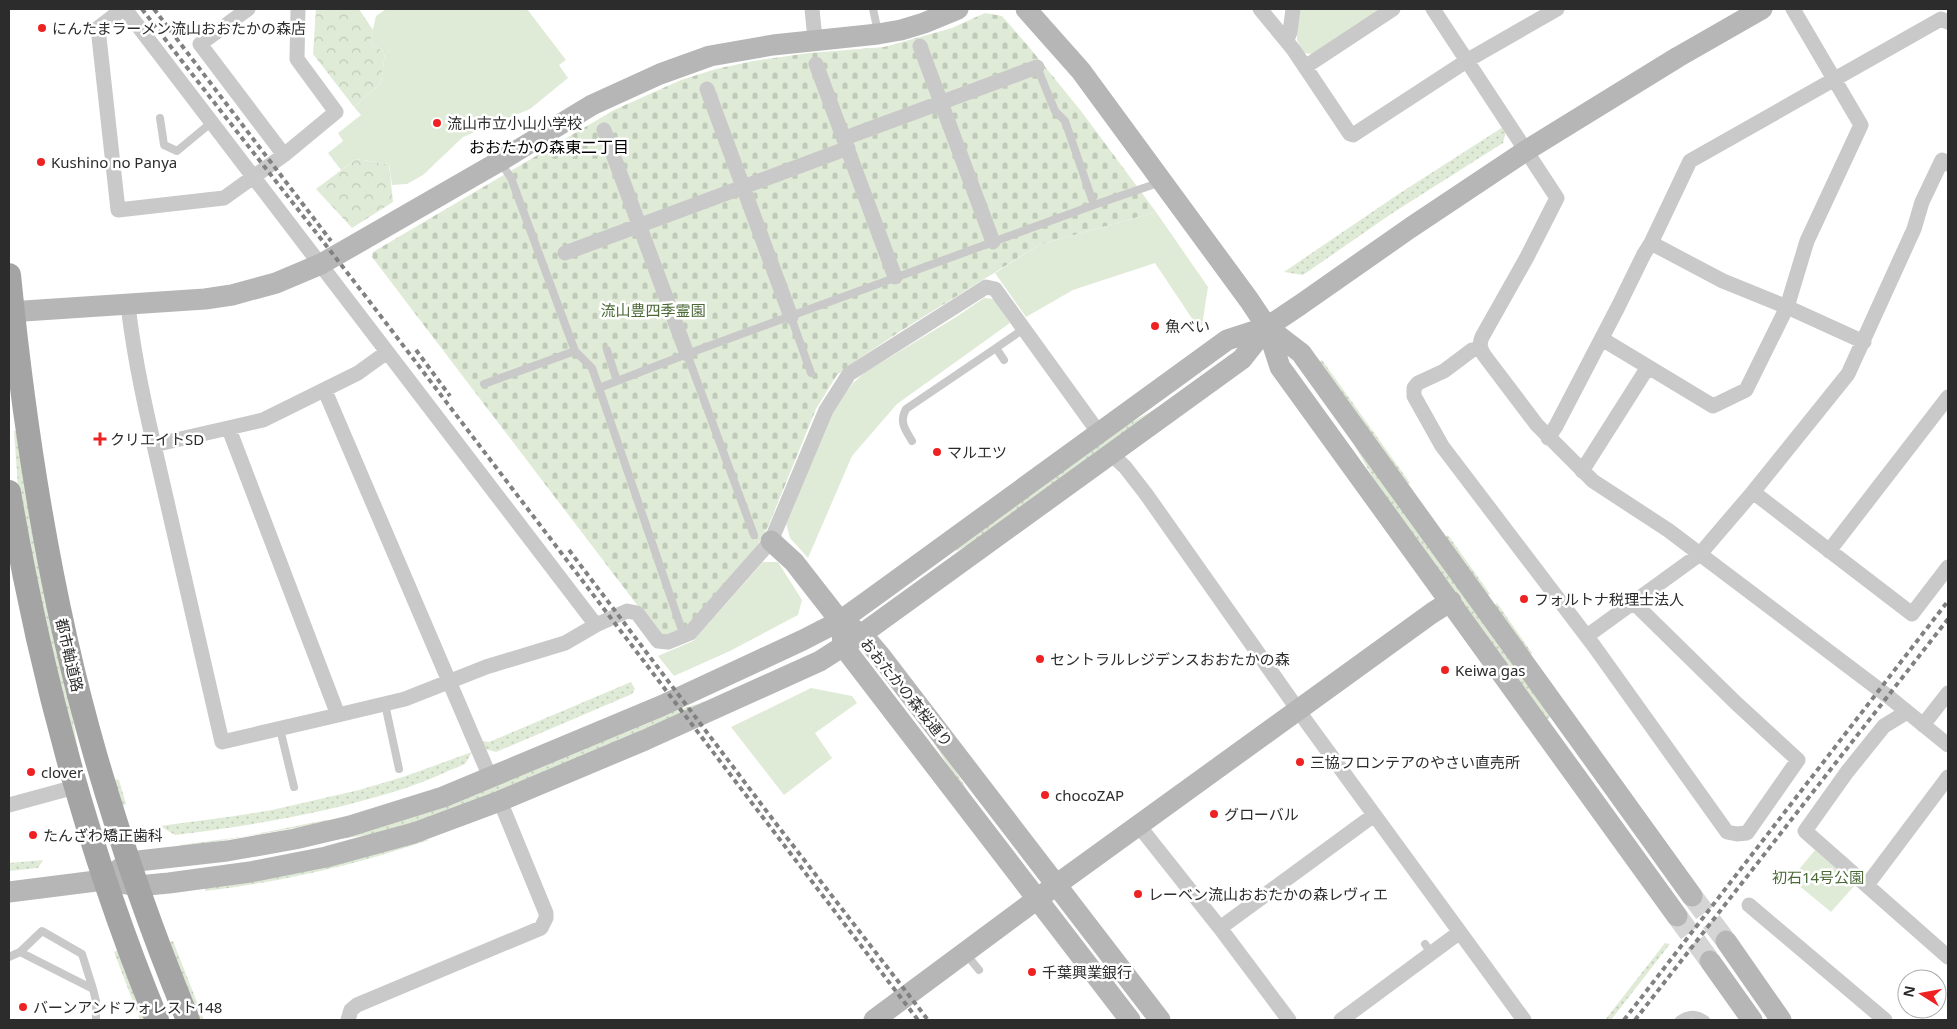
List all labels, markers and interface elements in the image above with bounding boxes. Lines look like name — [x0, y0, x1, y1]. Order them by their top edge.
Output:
place label: にんたまラーメン流山おおたかの森店 — [52, 18, 306, 38]
marker: にんたまラーメン流山おおたかの森店 — [36, 22, 48, 34]
place label: 流山市立小山小学校 — [447, 113, 582, 133]
marker: 流山市立小山小学校 — [431, 117, 443, 129]
district label: おおたかの森東二丁目 — [469, 136, 629, 158]
place label: Kushino no Panya — [51, 152, 177, 172]
marker: Kushino no Panya — [35, 156, 47, 168]
park label: 流山豊四季霊園 — [600, 300, 706, 320]
place label: 魚べい — [1165, 316, 1210, 336]
marker: 魚べい — [1149, 320, 1161, 332]
place label: クリエイトSD — [110, 429, 204, 449]
marker: クリエイトSD — [94, 433, 106, 445]
place label: マルエツ — [947, 442, 1007, 462]
marker: マルエツ — [931, 446, 943, 458]
place label: フォルトナ税理士法人 — [1534, 589, 1684, 609]
marker: フォルトナ税理士法人 — [1518, 593, 1530, 605]
street label: 都市軸道路 — [52, 616, 88, 694]
street label: おおたかの森桜通り — [857, 633, 957, 751]
place label: セントラルレジデンスおおたかの森 — [1050, 649, 1290, 669]
marker: セントラルレジデンスおおたかの森 — [1034, 653, 1046, 665]
place label: Keiwa gas — [1455, 660, 1526, 680]
marker: Keiwa gas — [1439, 664, 1451, 676]
place label: 三協フロンテアのやさい直売所 — [1310, 752, 1520, 772]
marker: 三協フロンテアのやさい直売所 — [1294, 756, 1306, 768]
place label: clover — [41, 762, 83, 782]
marker: clover — [25, 766, 37, 778]
place label: chocoZAP — [1055, 785, 1124, 805]
marker: chocoZAP — [1039, 789, 1051, 801]
place label: グローバル — [1224, 804, 1299, 824]
marker: グローバル — [1208, 808, 1220, 820]
place label: たんざわ矯正歯科 — [43, 825, 163, 845]
marker: たんざわ矯正歯科 — [27, 829, 39, 841]
park label: 初石14号公園 — [1772, 867, 1864, 887]
place label: レーベン流山おおたかの森レヴィエ — [1148, 884, 1388, 904]
marker: レーベン流山おおたかの森レヴィエ — [1132, 888, 1144, 900]
place label: 千葉興業銀行 — [1042, 962, 1132, 982]
marker: 千葉興業銀行 — [1026, 966, 1038, 978]
north arrow — [1897, 969, 1947, 1019]
text: N — [1898, 984, 1919, 999]
place label: バーンアンドフォレスト148 — [33, 997, 222, 1017]
marker: バーンアンドフォレスト148 — [17, 1001, 29, 1013]

